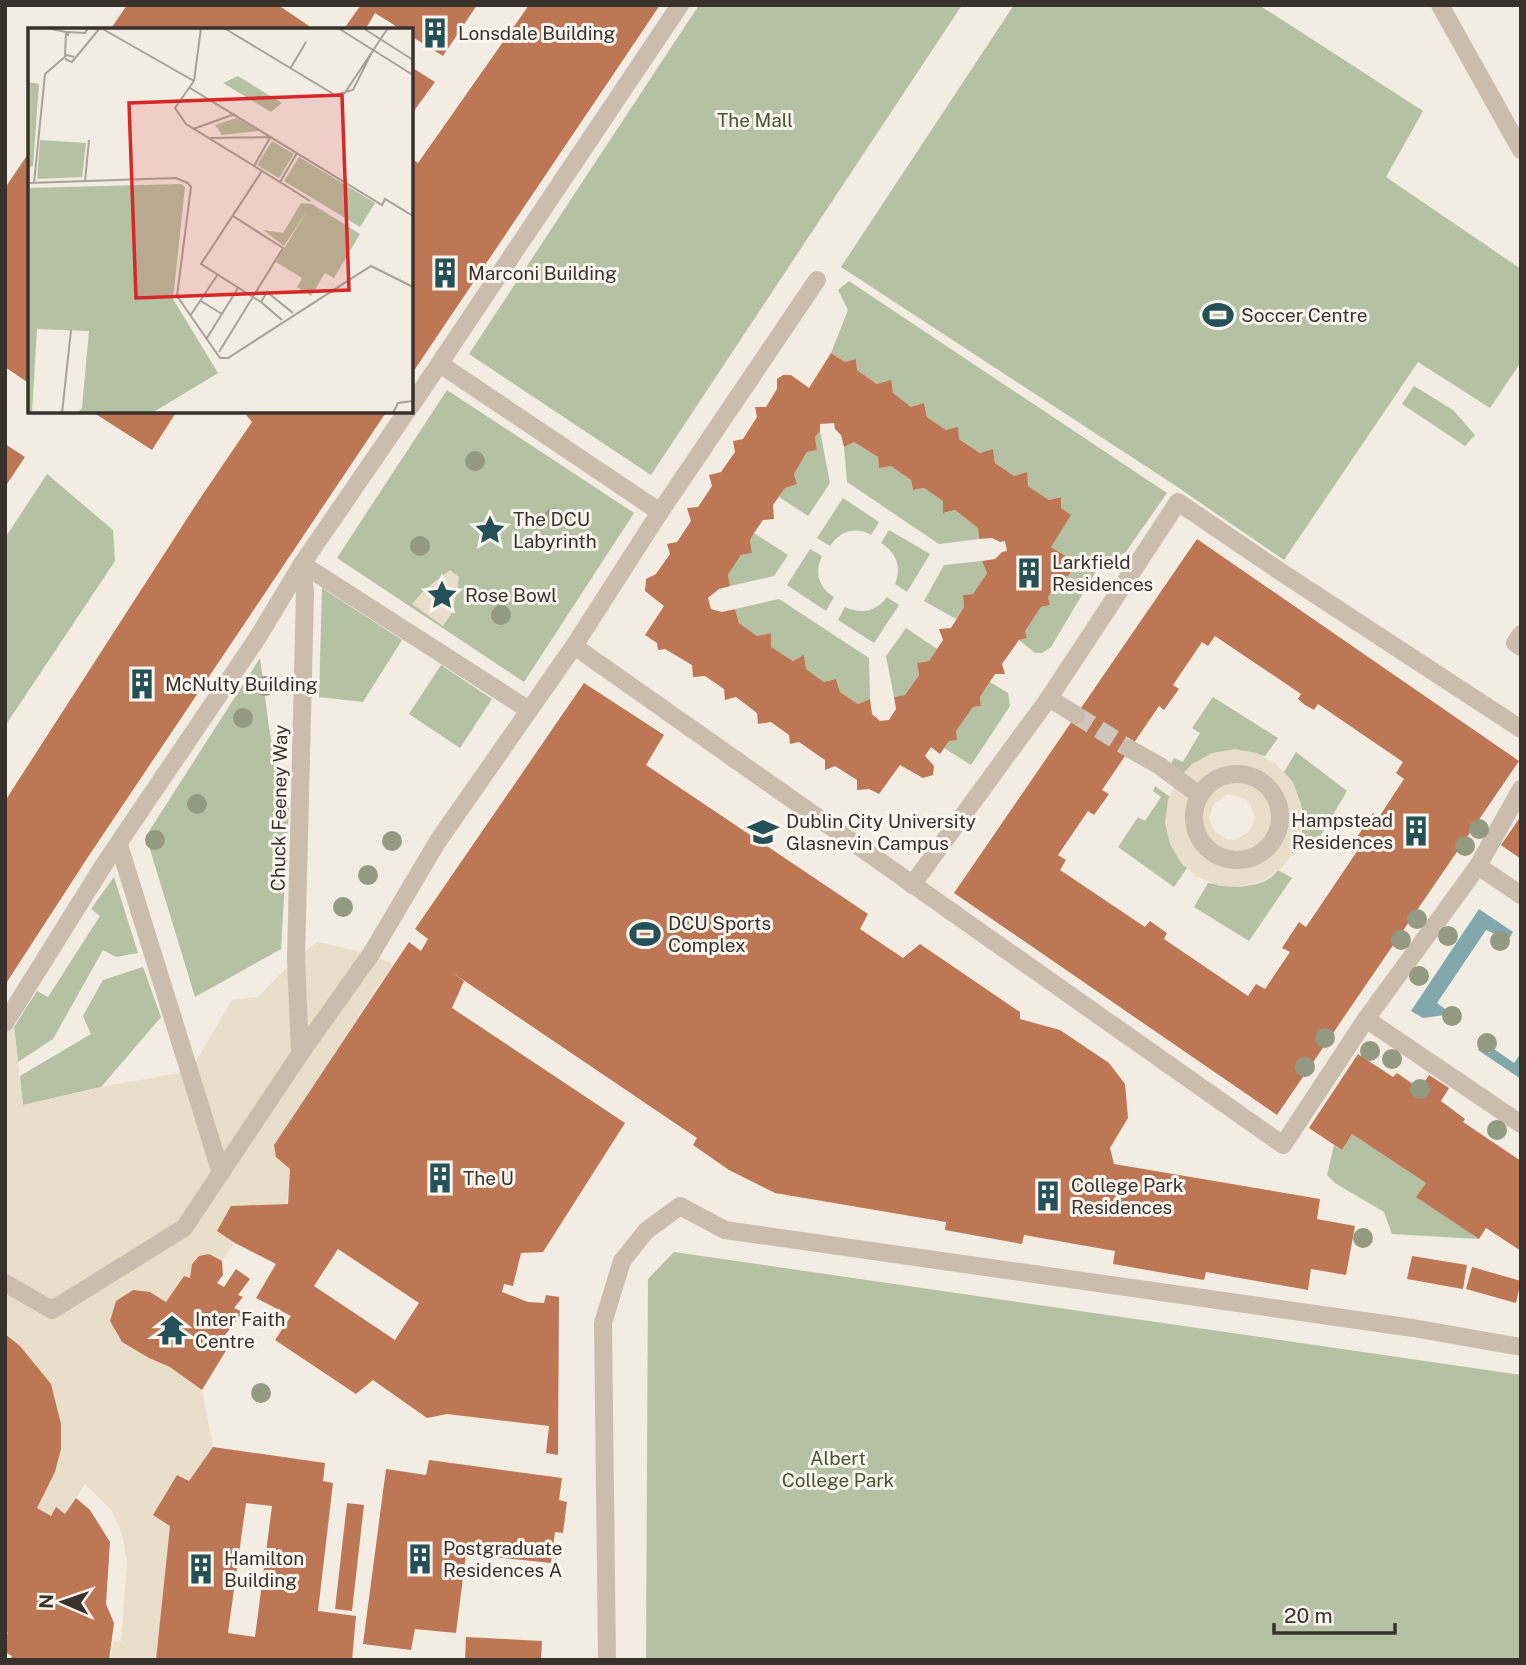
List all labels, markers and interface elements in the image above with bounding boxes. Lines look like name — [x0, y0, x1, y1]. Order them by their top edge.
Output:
building icon: Lonsdale Building — [418, 16, 452, 50]
place label: Lonsdale Building — [458, 22, 615, 44]
inset map — [28, 28, 413, 413]
park label: The Mall — [717, 109, 793, 131]
building icon: Marconi Building — [428, 256, 462, 290]
place label: Marconi Building — [468, 262, 617, 284]
sports icon: Soccer Centre — [1201, 298, 1235, 332]
place label: Soccer Centre — [1241, 304, 1368, 326]
place label: The DCU Labyrinth — [513, 508, 597, 552]
place icon: The DCU Labyrinth — [473, 513, 507, 547]
place label: Larkfield Residences — [1052, 551, 1153, 595]
building icon: Larkfield Residences — [1012, 556, 1046, 590]
place icon: Rose Bowl — [425, 578, 459, 612]
place label: Rose Bowl — [465, 584, 557, 606]
building icon: McNulty Building — [125, 667, 159, 701]
place label: McNulty Building — [165, 673, 318, 695]
street label: Chuck Feeney Way — [267, 725, 291, 891]
place label: Hampstead Residences — [1291, 809, 1393, 853]
place label: Dublin City University Glasnevin Campus — [786, 810, 976, 854]
building icon: Hampstead Residences — [1399, 814, 1433, 848]
school or university icon: Dublin City University Glasnevin Campus — [746, 815, 780, 849]
place label: DCU Sports Complex — [668, 912, 771, 956]
sports icon: DCU Sports Complex — [628, 917, 662, 951]
building icon: The U — [423, 1161, 457, 1195]
place label: The U — [463, 1167, 514, 1189]
place label: College Park Residences — [1071, 1174, 1184, 1218]
building icon: College Park Residences — [1031, 1179, 1065, 1213]
place label: Inter Faith Centre — [195, 1308, 286, 1352]
temple icon: Inter Faith Centre — [155, 1313, 189, 1347]
park label: Albert College Park — [782, 1447, 895, 1491]
place label: Postgraduate Residences A — [443, 1537, 562, 1581]
building icon: Postgraduate Residences A — [403, 1542, 437, 1576]
place label: Hamilton Building — [224, 1547, 304, 1591]
building icon: Hamilton Building — [184, 1552, 218, 1586]
north arrow — [28, 1567, 98, 1637]
scale bar — [1274, 1592, 1395, 1636]
text: N — [35, 1594, 57, 1609]
text: 20 m — [1284, 1603, 1333, 1628]

